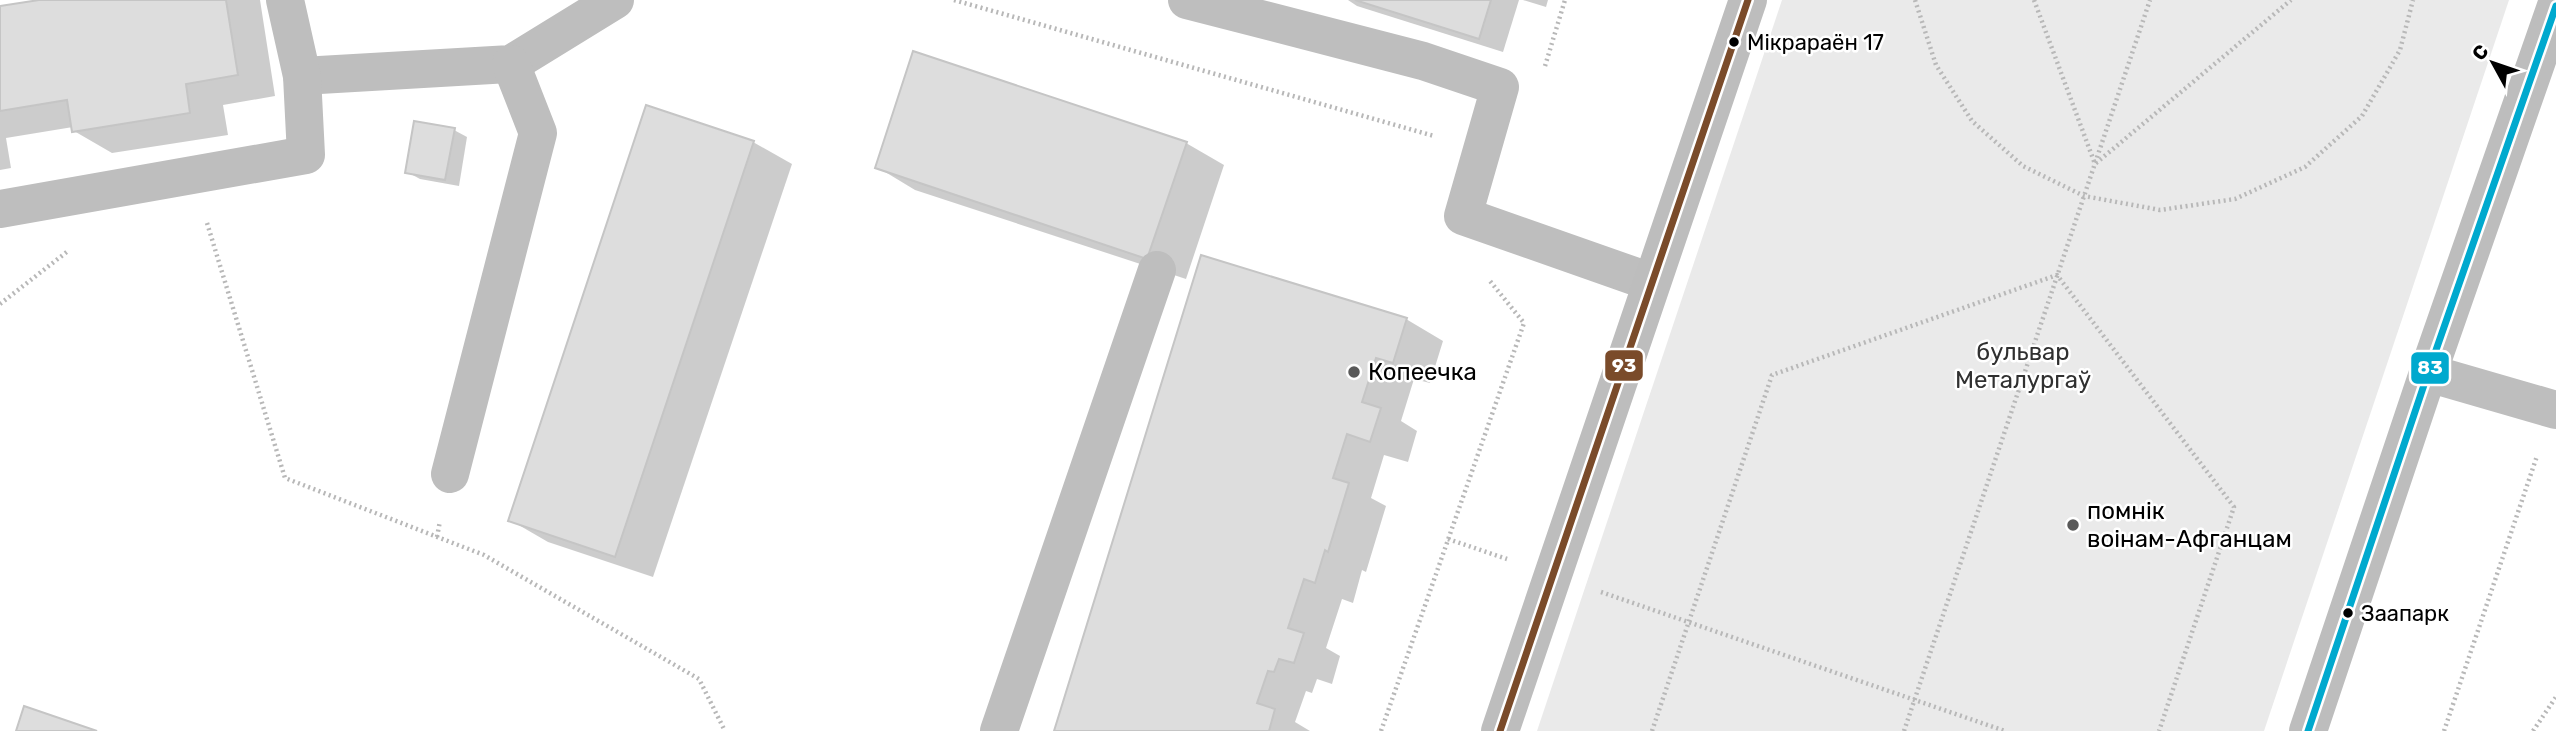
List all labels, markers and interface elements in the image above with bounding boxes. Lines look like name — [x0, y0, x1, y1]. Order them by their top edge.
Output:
north arrow — [2458, 28, 2528, 98]
place label: Мікрараён 17 — [1747, 29, 1884, 56]
marker: Мікрараён 17 — [1727, 35, 1741, 49]
text: С — [2467, 40, 2493, 65]
park label: бульвар Металургаў — [1955, 338, 2091, 394]
line badge: 93 — [1604, 349, 1644, 382]
line badge: 83 — [2410, 351, 2450, 385]
text: 93 — [1612, 354, 1636, 377]
text: 83 — [2417, 356, 2443, 379]
place label: Копеечка — [1368, 358, 1477, 386]
marker: Копеечка — [1346, 364, 1362, 380]
place label: помнік воінам-Афганцам — [2087, 497, 2292, 553]
marker: помнік воінам-Афганцам — [2065, 517, 2081, 533]
place label: Заапарк — [2361, 600, 2449, 627]
marker: Заапарк — [2341, 606, 2355, 620]

